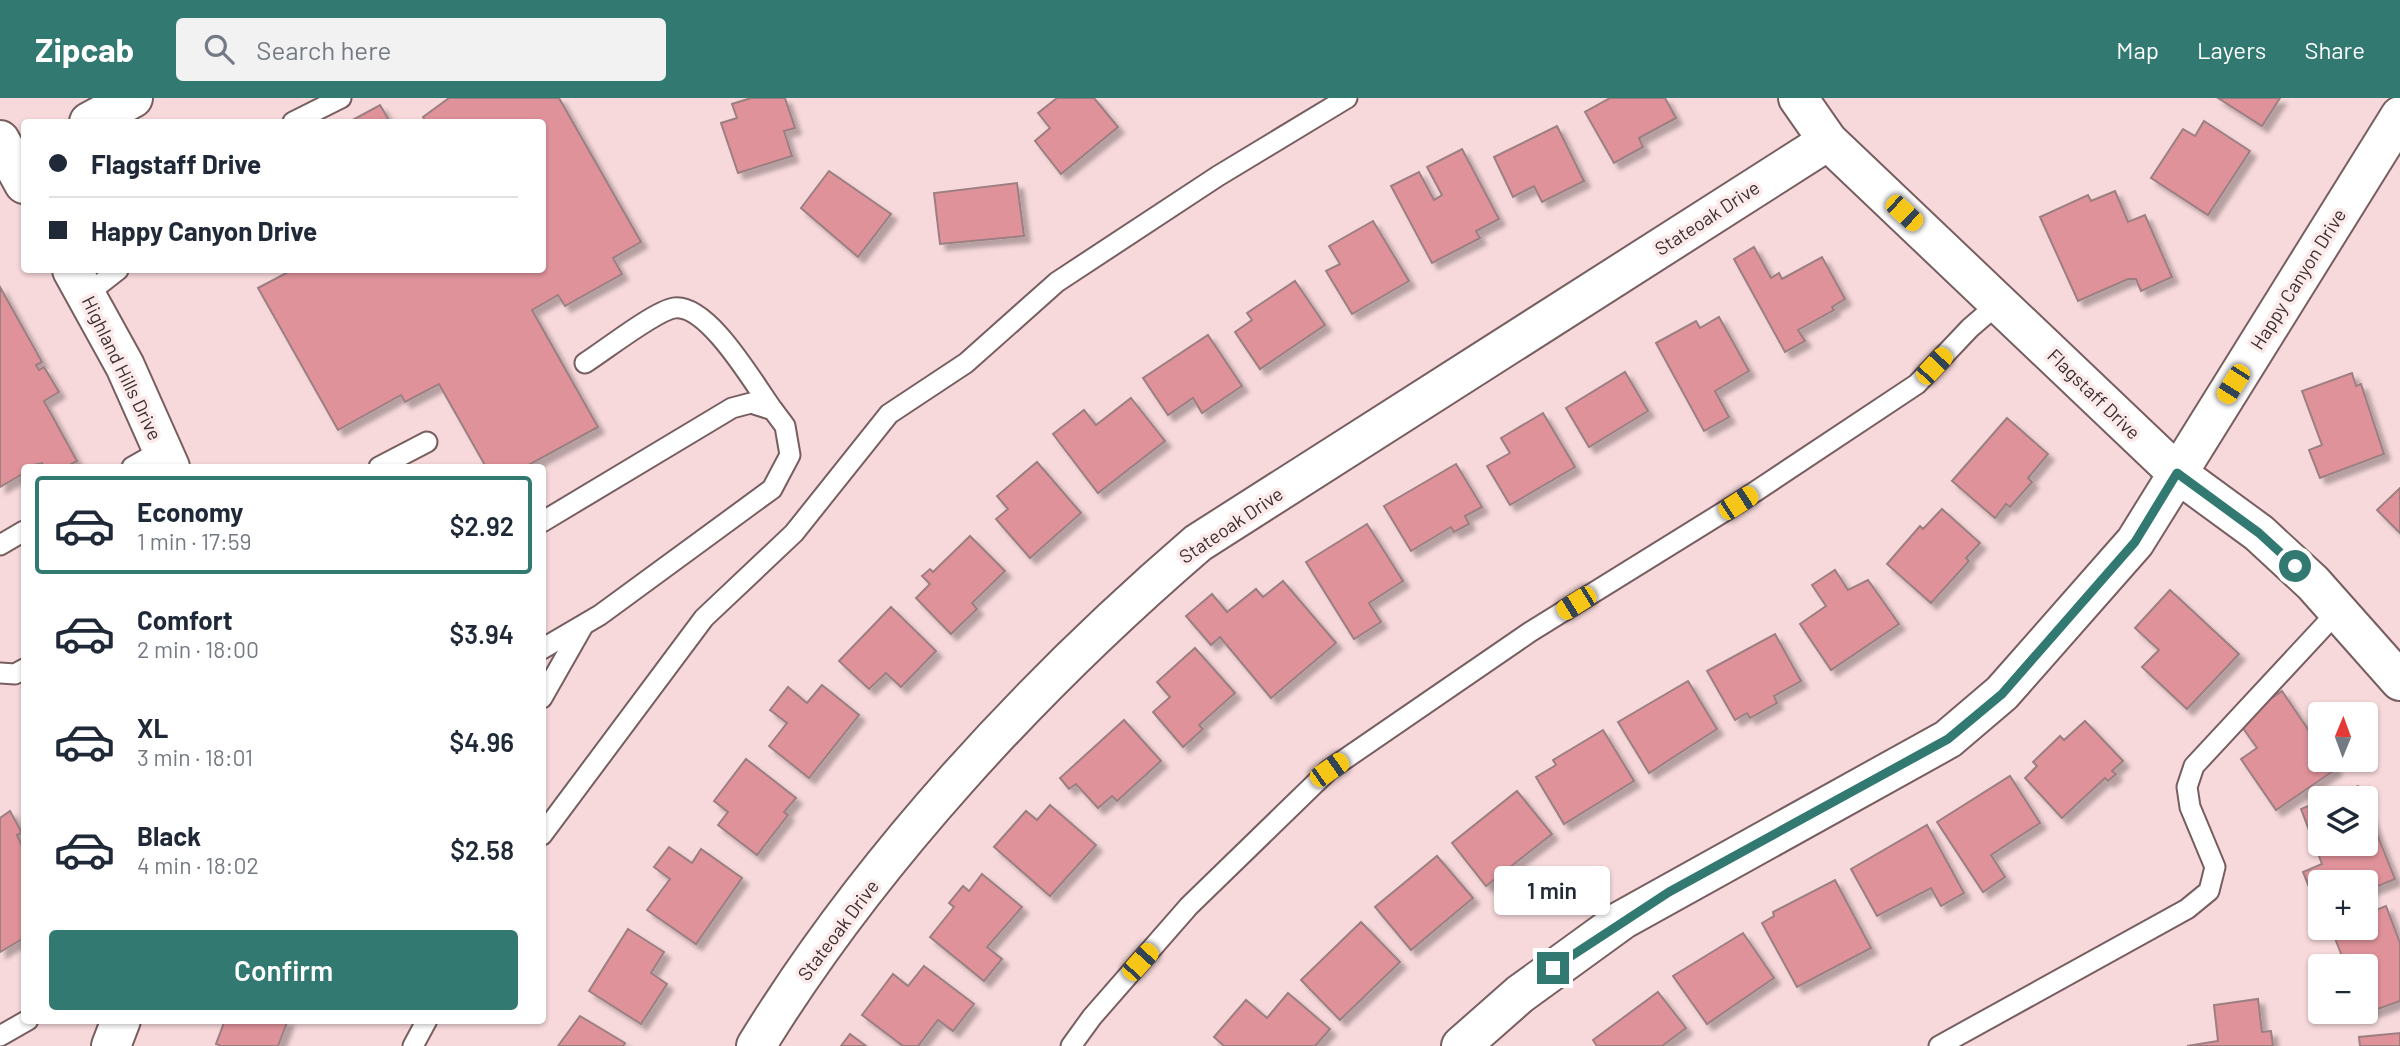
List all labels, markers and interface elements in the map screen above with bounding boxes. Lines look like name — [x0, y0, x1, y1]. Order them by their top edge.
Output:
search box — [176, 18, 666, 81]
text: Zipcab — [35, 29, 134, 69]
icon: search — [200, 30, 238, 68]
text: Search here — [256, 34, 391, 65]
text: Map — [2116, 35, 2159, 64]
text: Layers — [2197, 35, 2266, 64]
text: Share — [2304, 35, 2365, 64]
text: Flagstaff Drive — [91, 148, 261, 179]
street label: Stateoak Drive — [1650, 175, 1763, 260]
car — [1882, 191, 1927, 235]
street label: Happy Canyon Drive — [2245, 204, 2350, 353]
text: Happy Canyon Drive — [91, 215, 317, 246]
street label: Highland Hills Drive — [78, 292, 167, 444]
car — [1912, 343, 1957, 389]
street label: Flagstaff Drive — [2043, 344, 2146, 444]
car — [2213, 361, 2254, 407]
street label: Stateoak Drive — [1174, 481, 1287, 568]
car — [1715, 483, 1762, 523]
icon: car — [53, 494, 116, 557]
text: Economy — [137, 496, 243, 527]
text: $2.92 — [450, 510, 514, 541]
text: 1 min · 17:59 — [137, 527, 252, 555]
route start — [2279, 550, 2311, 582]
car — [1553, 583, 1600, 623]
icon: car — [53, 602, 116, 665]
text: Comfort — [137, 604, 233, 635]
text: $3.94 — [449, 618, 514, 649]
text: 2 min · 18:00 — [137, 635, 259, 663]
north arrow — [2308, 702, 2378, 772]
map controls — [2308, 702, 2378, 1024]
icon: car — [53, 710, 116, 773]
text: XL — [137, 712, 168, 743]
text: $4.96 — [449, 726, 514, 757]
text: 3 min · 18:01 — [137, 743, 253, 771]
car — [1306, 749, 1353, 791]
button: layers — [2308, 786, 2378, 856]
icon: car — [53, 818, 116, 881]
text: Black — [137, 820, 201, 851]
text: $2.58 — [450, 834, 514, 865]
text: 4 min · 18:02 — [137, 851, 259, 879]
callout: 1 min — [1495, 866, 1611, 916]
button: + — [2308, 870, 2378, 940]
street label: Stateoak Drive — [792, 875, 883, 985]
text: 1 min — [1527, 876, 1577, 904]
button: Confirm — [49, 930, 518, 1010]
car — [1119, 939, 1162, 985]
route end — [1537, 952, 1569, 984]
button: − — [2308, 954, 2378, 1024]

